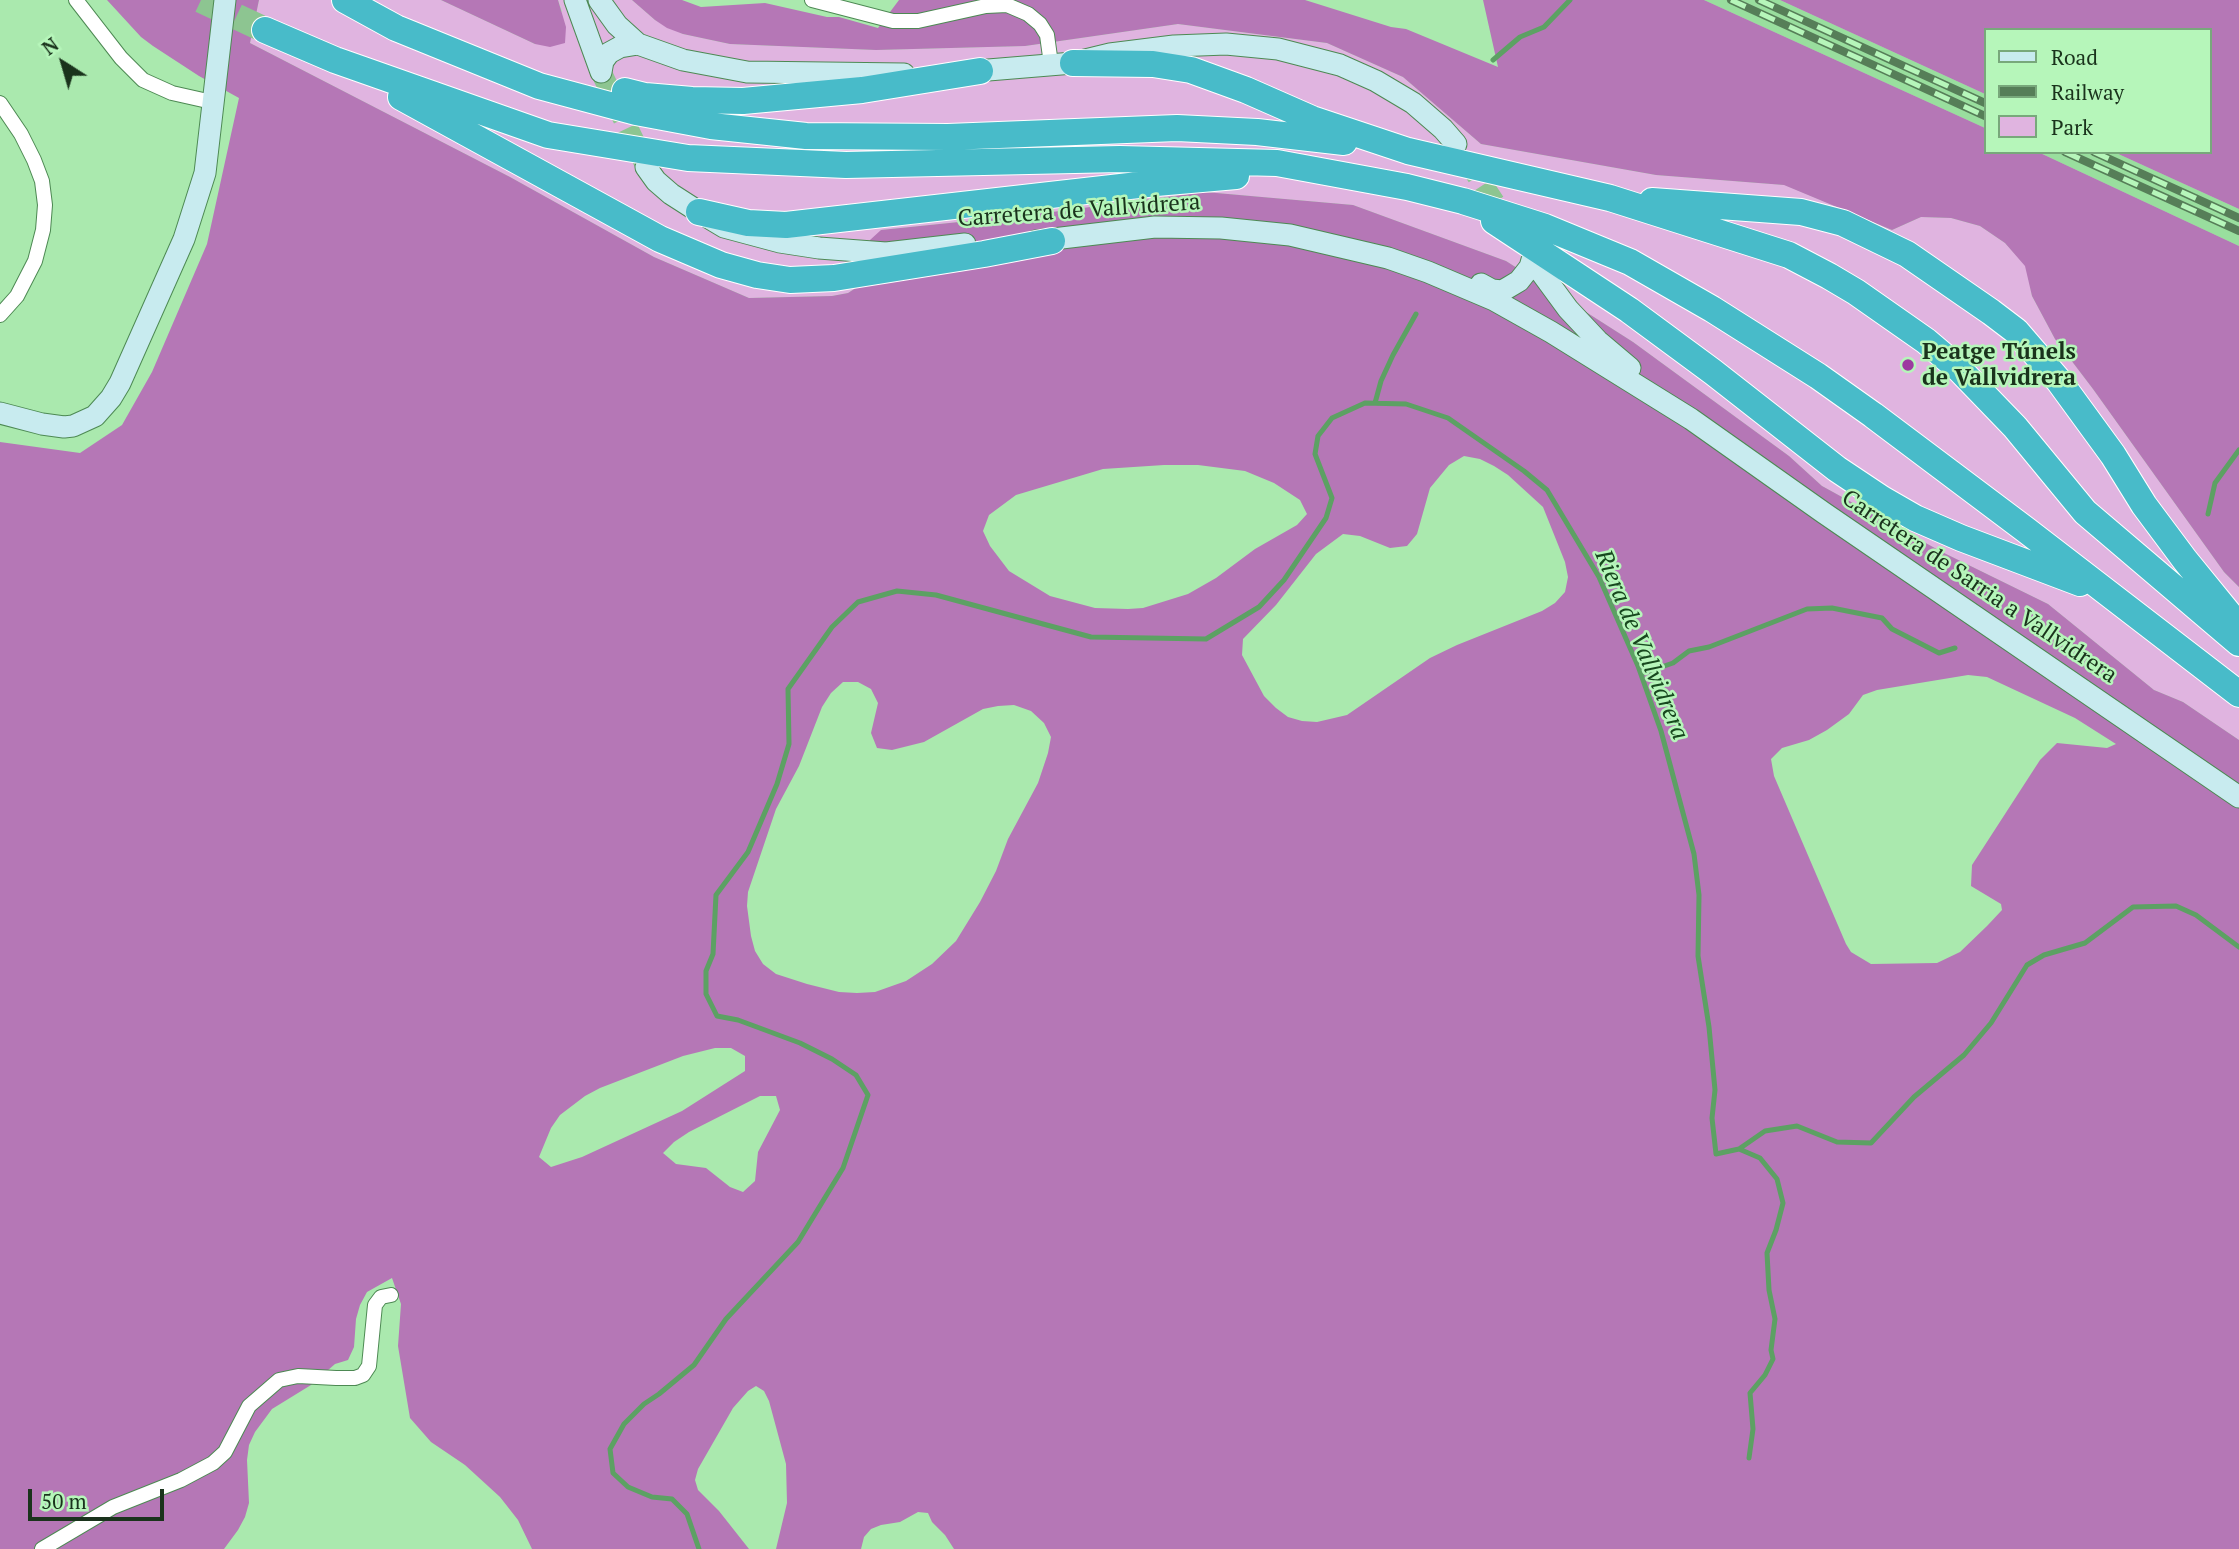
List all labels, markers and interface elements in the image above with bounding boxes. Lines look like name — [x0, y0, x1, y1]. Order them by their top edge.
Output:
north arrow — [28, 28, 98, 98]
legend — [1983, 28, 2211, 154]
text: N — [37, 32, 63, 60]
text: Road — [2051, 43, 2098, 71]
text: Railway — [2051, 78, 2124, 106]
text: Park — [2051, 113, 2093, 141]
street label: Carretera de Vallvidrera — [957, 189, 1201, 233]
place label: Peatge Túnels de Vallvidrera — [1922, 338, 2076, 392]
marker: Peatge Túnels de Vallvidrera — [1900, 357, 1916, 373]
street label: Carretera de Sarria a Vallvidrera — [1836, 484, 2122, 690]
water label: Riera de Vallvidrera — [1588, 546, 1694, 744]
scale bar — [32, 1476, 168, 1520]
text: 50 m — [41, 1487, 87, 1515]

